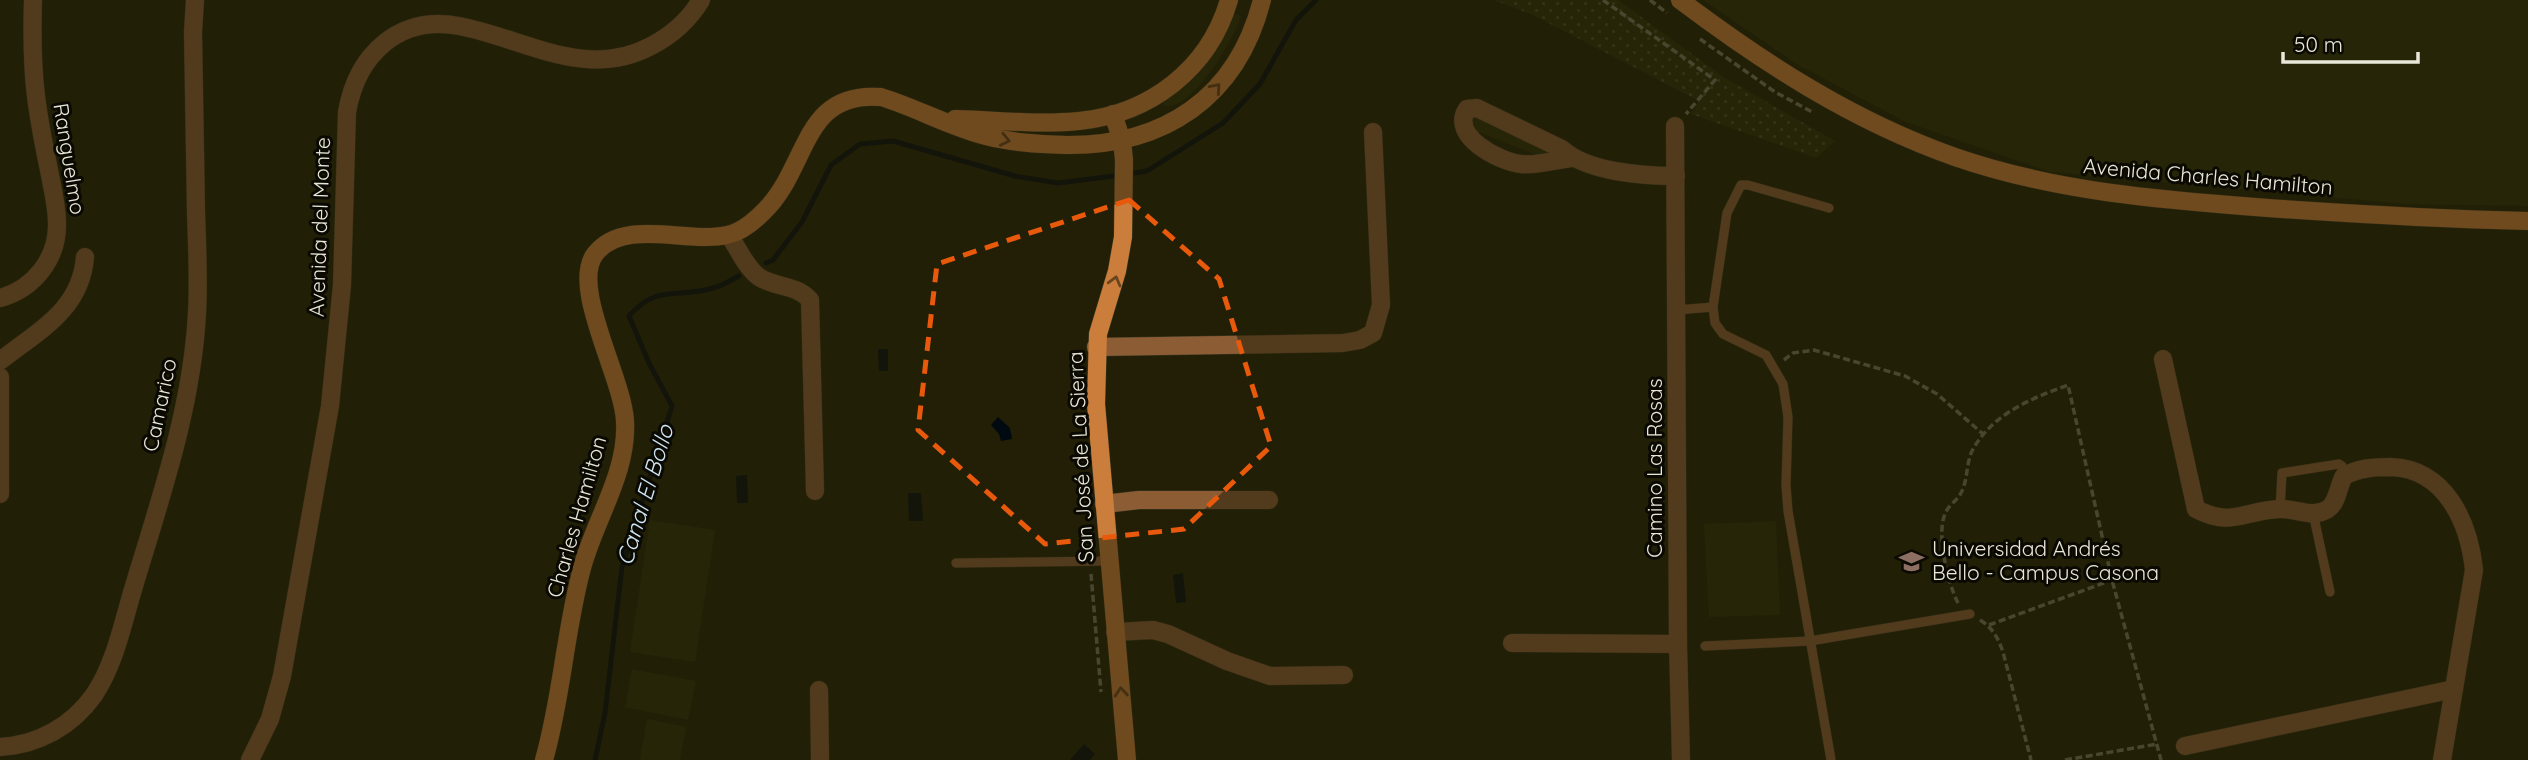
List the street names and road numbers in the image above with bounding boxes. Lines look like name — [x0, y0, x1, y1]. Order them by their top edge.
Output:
street label: Ranguelmo — [48, 101, 92, 216]
street label: Avenida del Monte — [303, 137, 335, 317]
street label: Avenida Charles Hamilton — [2082, 152, 2334, 200]
street label: San José de La Sierra — [1061, 351, 1099, 563]
street label: Camarico — [136, 356, 182, 454]
street label: Camino Las Rosas — [1641, 378, 1667, 558]
street label: Charles Hamilton — [541, 433, 611, 600]

